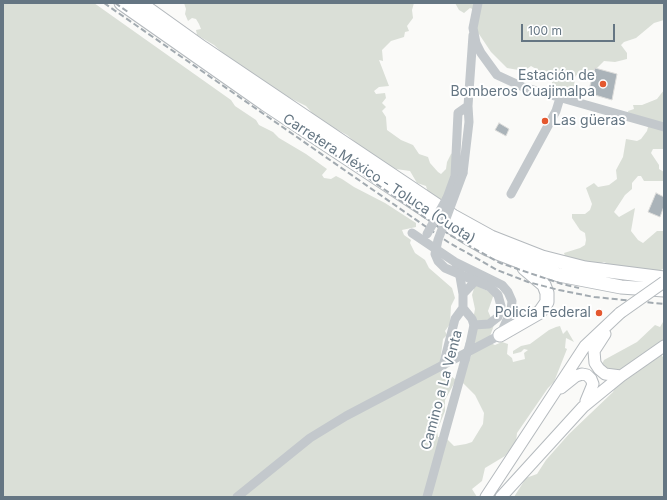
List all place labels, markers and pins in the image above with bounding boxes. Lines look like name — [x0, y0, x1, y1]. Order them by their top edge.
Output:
place label: Estación de Bomberos Cuajimalpa — [450, 68, 595, 100]
marker: Estación de Bomberos Cuajimalpa — [598, 79, 608, 89]
place label: Las güeras — [553, 113, 626, 129]
marker: Las güeras — [540, 116, 550, 126]
place label: Policía Federal — [495, 305, 591, 321]
marker: Policía Federal — [594, 308, 604, 318]

